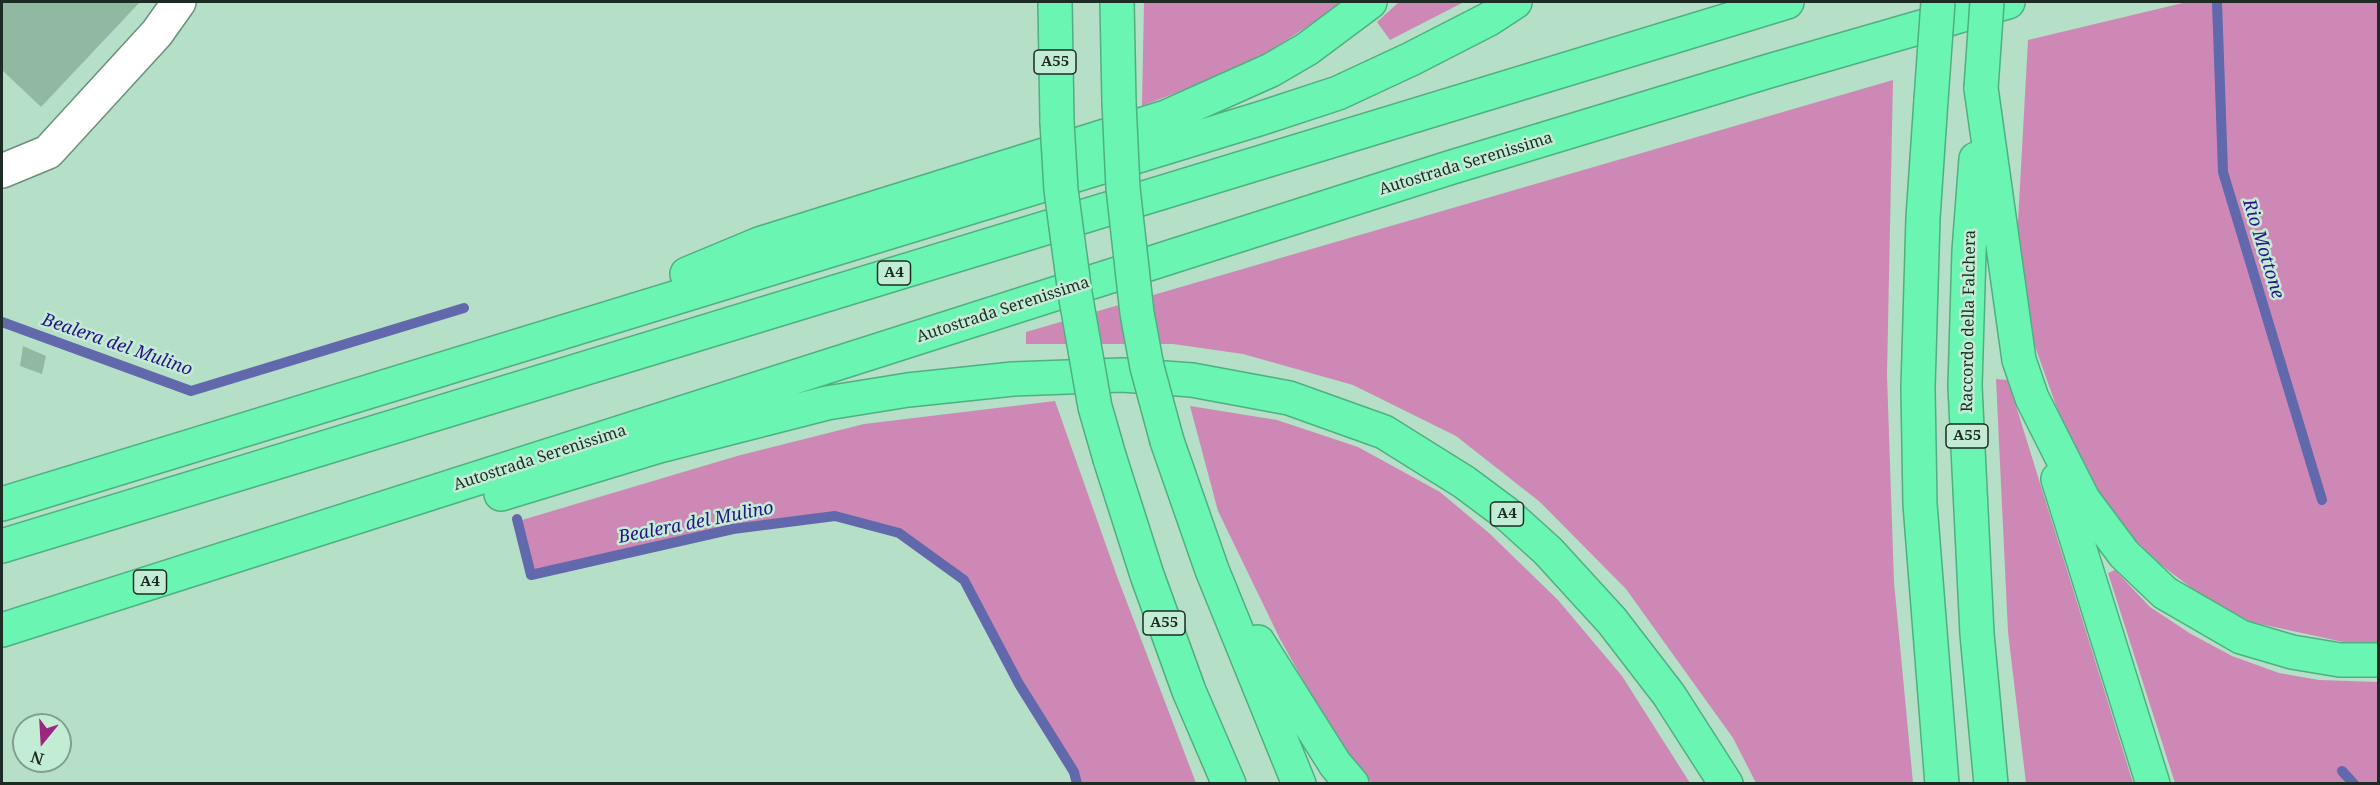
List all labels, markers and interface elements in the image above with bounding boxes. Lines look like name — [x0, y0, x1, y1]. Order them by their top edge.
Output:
road number: A55 — [1034, 50, 1076, 74]
street label: Autostrada Serenissima — [1377, 128, 1555, 200]
water label: Rio Mottone — [2238, 197, 2288, 301]
street label: Raccordo della Falchera — [1958, 230, 1980, 412]
road number: A4 — [878, 261, 910, 285]
street label: Autostrada Serenissima — [914, 273, 1092, 347]
water label: Bealera del Mulino — [39, 309, 195, 381]
street label: Autostrada Serenissima — [451, 421, 629, 495]
road number: A55 — [1946, 424, 1988, 448]
water label: Bealera del Mulino — [617, 497, 775, 549]
road number: A4 — [1490, 502, 1524, 526]
road number: A4 — [134, 570, 166, 594]
road number: A55 — [1143, 611, 1185, 635]
north arrow — [12, 713, 72, 773]
text: N — [28, 746, 46, 771]

